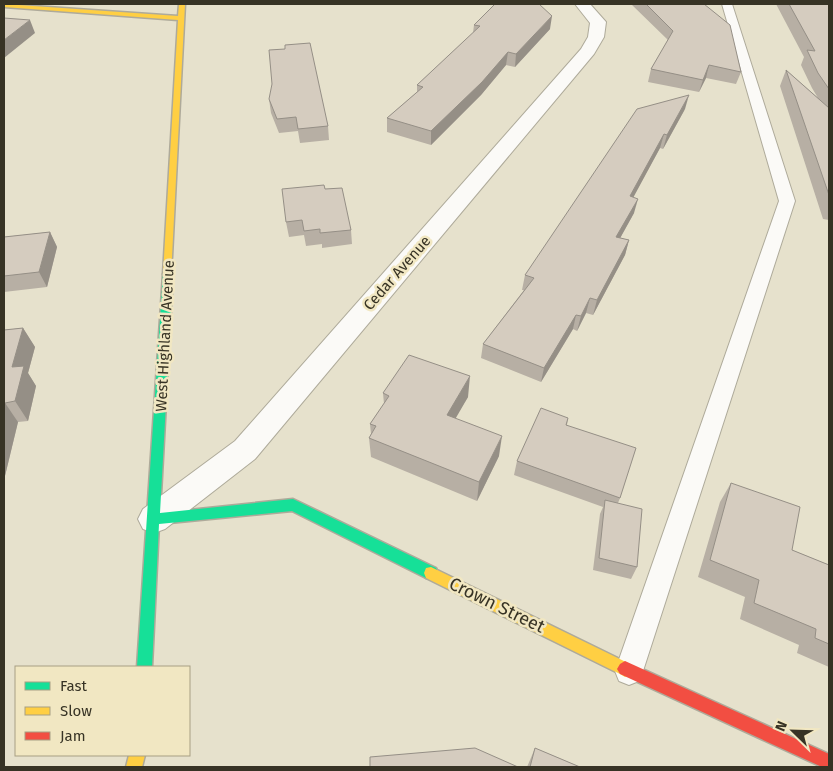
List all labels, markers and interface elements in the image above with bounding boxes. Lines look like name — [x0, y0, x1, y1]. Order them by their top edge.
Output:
street label: Cedar Avenue — [360, 232, 434, 314]
street label: West Highland Avenue — [152, 260, 178, 412]
street label: Crown Street — [446, 572, 549, 638]
legend — [15, 666, 190, 756]
text: Fast — [60, 677, 87, 695]
text: Slow — [60, 702, 92, 720]
north arrow — [768, 706, 818, 756]
text: N — [772, 719, 791, 734]
text: Jam — [60, 727, 86, 745]

